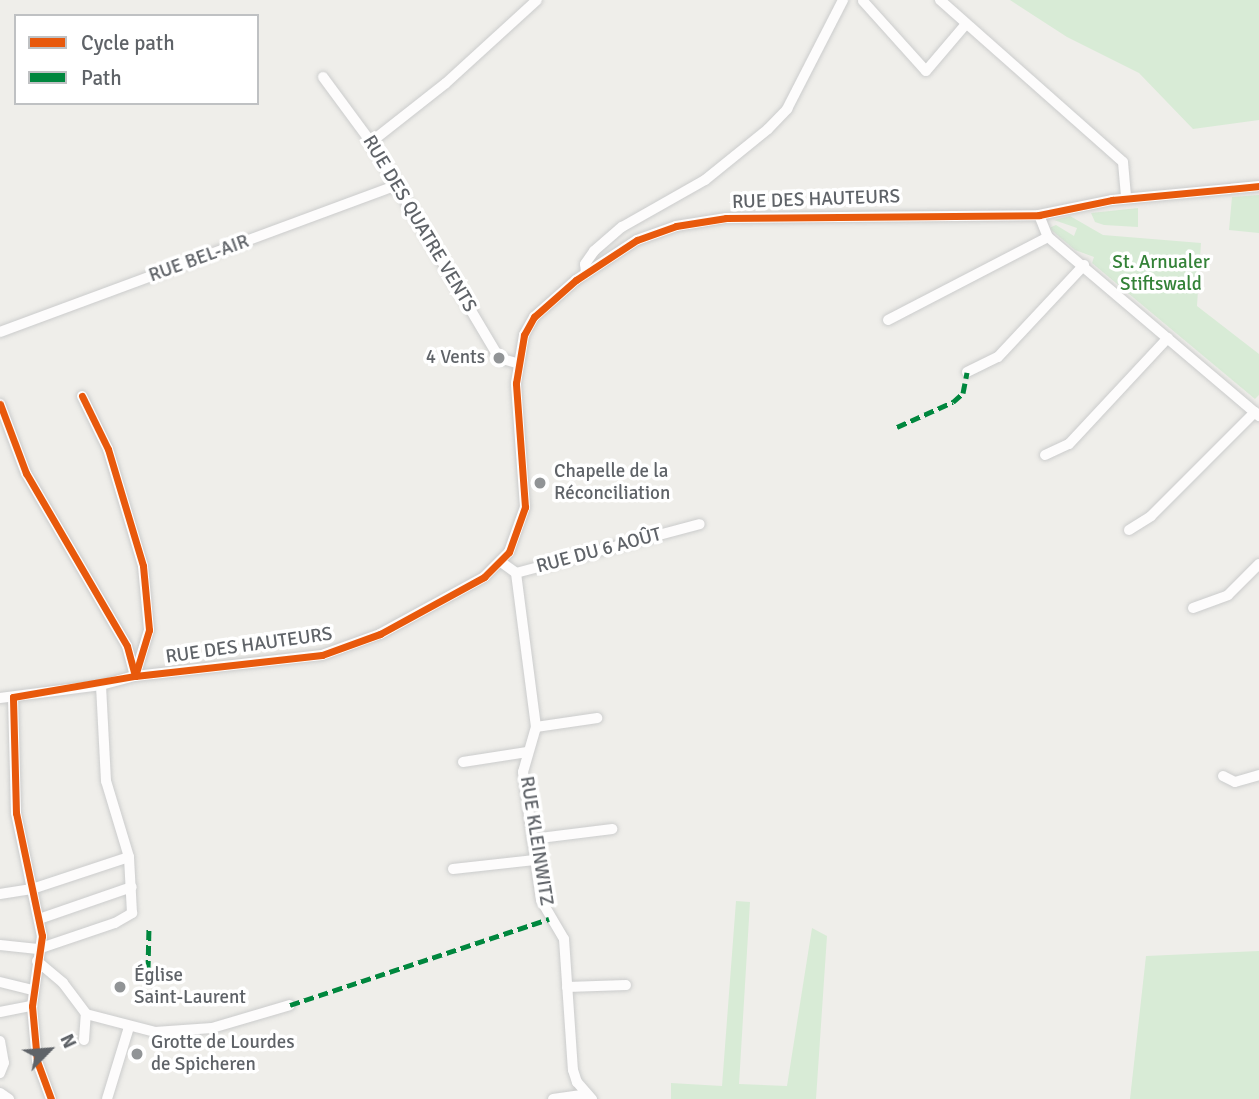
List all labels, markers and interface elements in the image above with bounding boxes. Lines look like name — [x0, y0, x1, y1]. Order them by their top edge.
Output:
legend — [14, 14, 259, 105]
text: Cycle path — [81, 30, 175, 56]
text: Path — [81, 65, 122, 91]
street label: RUE DES QUATRE VENTS — [357, 132, 481, 316]
street label: RUE DES HAUTEURS — [732, 186, 900, 214]
street label: RUE BEL-AIR — [146, 230, 252, 288]
park label: St. Arnualer Stiftswald — [1112, 252, 1210, 296]
place label: 4 Vents — [426, 347, 485, 369]
marker: 4 Vents — [491, 350, 507, 366]
place label: Chapelle de la Réconciliation — [554, 461, 670, 505]
marker: Chapelle de la Réconciliation — [532, 475, 548, 491]
street label: RUE DU 6 AOÛT — [534, 523, 664, 579]
street label: RUE DES HAUTEURS — [164, 623, 334, 669]
street label: RUE KLEINWITZ — [515, 775, 557, 907]
place label: Église Saint-Laurent — [134, 965, 246, 1009]
marker: Église Saint-Laurent — [112, 979, 128, 995]
north arrow — [14, 1015, 84, 1085]
text: N — [54, 1030, 82, 1052]
place label: Grotte de Lourdes de Spicheren — [151, 1032, 295, 1076]
marker: Grotte de Lourdes de Spicheren — [129, 1046, 145, 1062]

